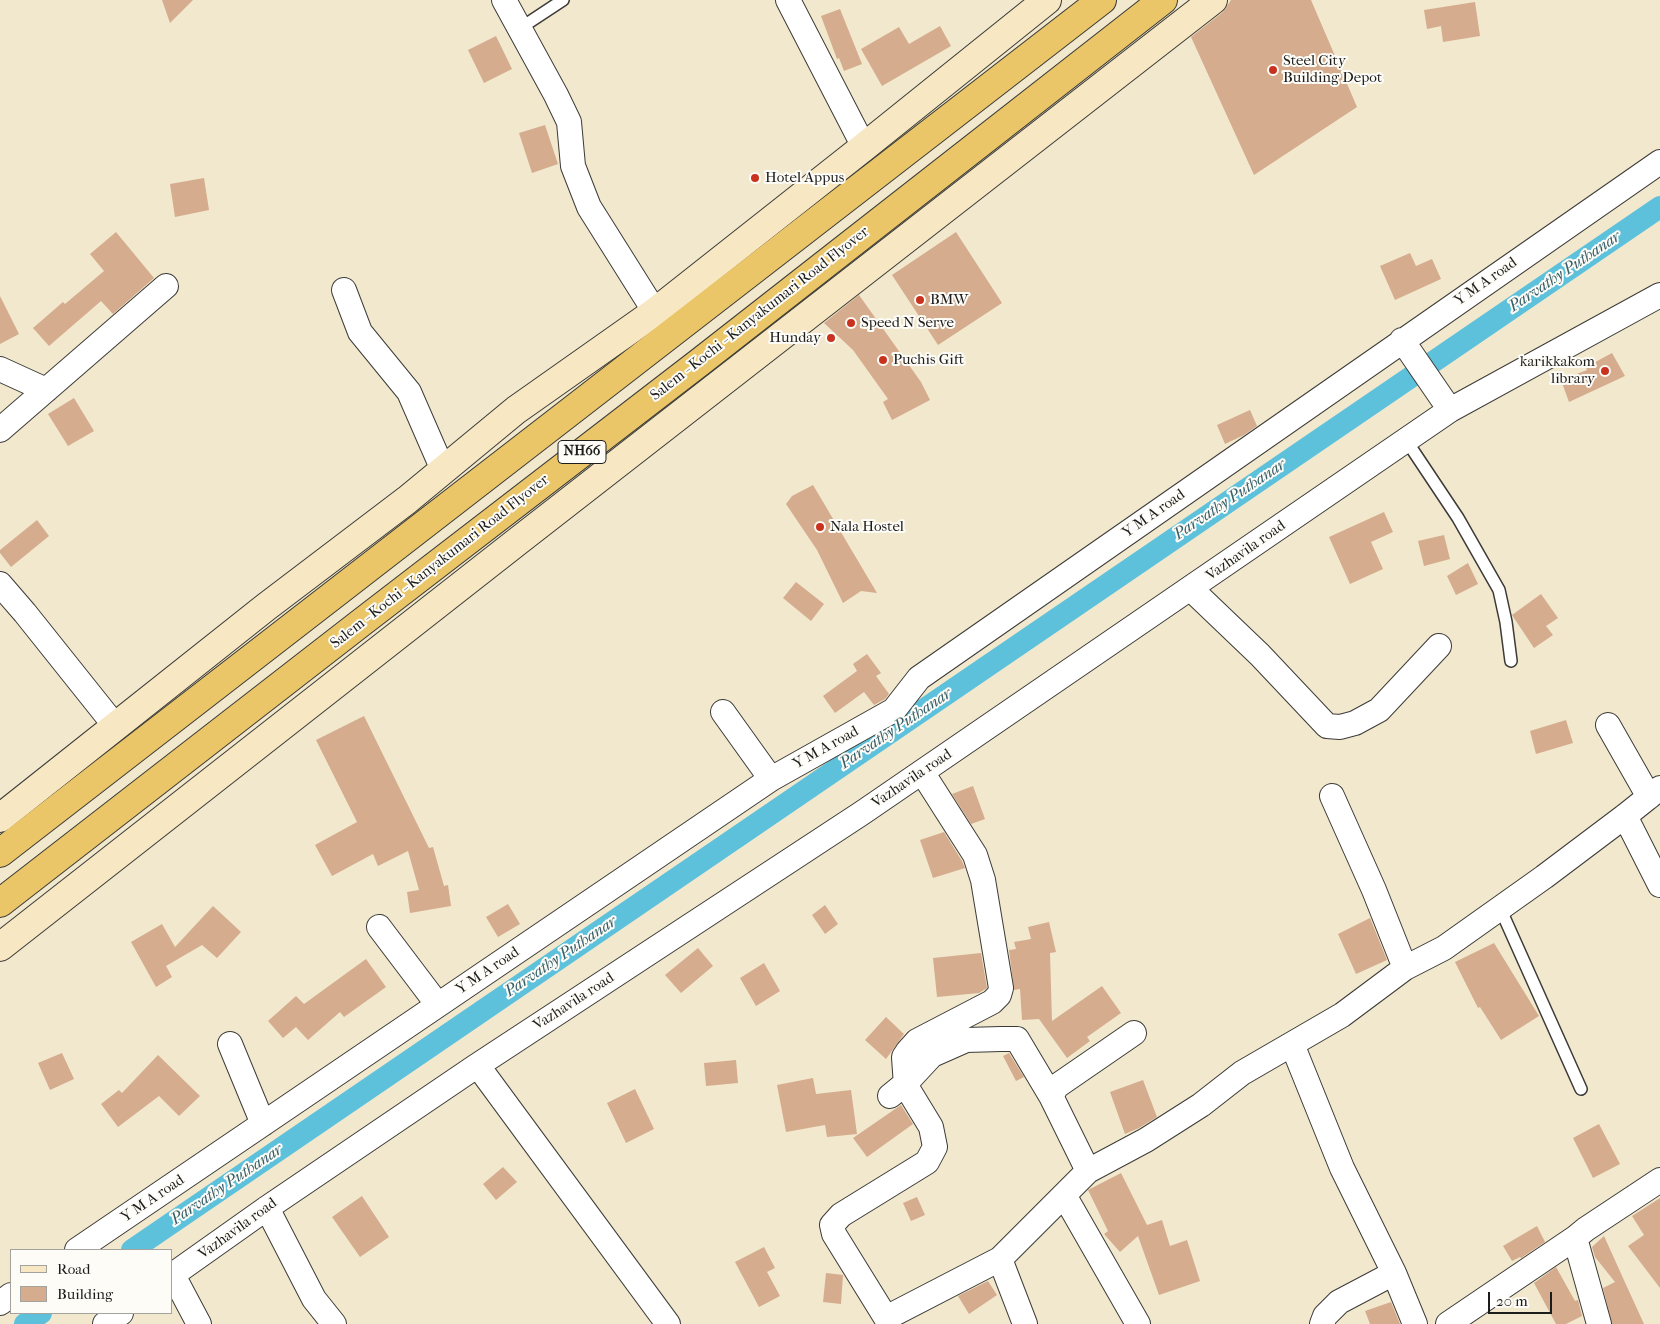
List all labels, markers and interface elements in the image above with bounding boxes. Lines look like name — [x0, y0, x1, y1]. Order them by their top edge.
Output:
place label: Steel City Building Depot — [1283, 52, 1382, 87]
marker: Steel City Building Depot — [1267, 64, 1279, 76]
place label: Hotel Appus — [765, 169, 844, 187]
marker: Hotel Appus — [749, 172, 761, 184]
street label: Salem - Kochi - Kanyakumari Road Flyover — [647, 223, 873, 405]
water label: Parvathy Puthanar — [1505, 227, 1625, 317]
street label: Y M A road — [1451, 254, 1521, 310]
place label: BMW — [930, 291, 968, 309]
marker: BMW — [914, 294, 926, 306]
place label: Speed N Serve — [861, 314, 954, 332]
marker: Speed N Serve — [845, 317, 857, 329]
place label: Hunday — [769, 329, 821, 347]
marker: Hunday — [825, 332, 837, 344]
place label: Puchis Gift — [893, 351, 964, 369]
place label: karikkakom library — [1520, 353, 1595, 388]
marker: Puchis Gift — [877, 354, 889, 366]
marker: karikkakom library — [1599, 365, 1611, 377]
road number: NH66 — [558, 441, 606, 464]
water label: Parvathy Puthanar — [1170, 455, 1290, 545]
street label: Salem - Kochi - Kanyakumari Road Flyover — [327, 471, 553, 653]
street label: Y M A road — [1119, 486, 1189, 542]
street label: Vazhavila road — [1203, 517, 1289, 585]
place label: Nala Hostel — [830, 518, 904, 536]
marker: Nala Hostel — [814, 521, 826, 533]
water label: Parvathy Puthanar — [836, 684, 956, 774]
street label: Y M A road — [790, 723, 862, 773]
street label: Vazhavila road — [869, 746, 955, 812]
water label: Parvathy Puthanar — [501, 912, 621, 1002]
street label: Y M A road — [453, 943, 523, 999]
street label: Vazhavila road — [530, 969, 618, 1035]
water label: Parvathy Puthanar — [167, 1140, 287, 1230]
street label: Y M A road — [118, 1171, 188, 1227]
street label: Vazhavila road — [195, 1194, 281, 1264]
legend — [10, 1249, 172, 1314]
text: Road — [57, 1260, 90, 1278]
scale bar — [1490, 1282, 1554, 1314]
text: Building — [57, 1285, 113, 1303]
text: 20 m — [1496, 1292, 1528, 1310]

